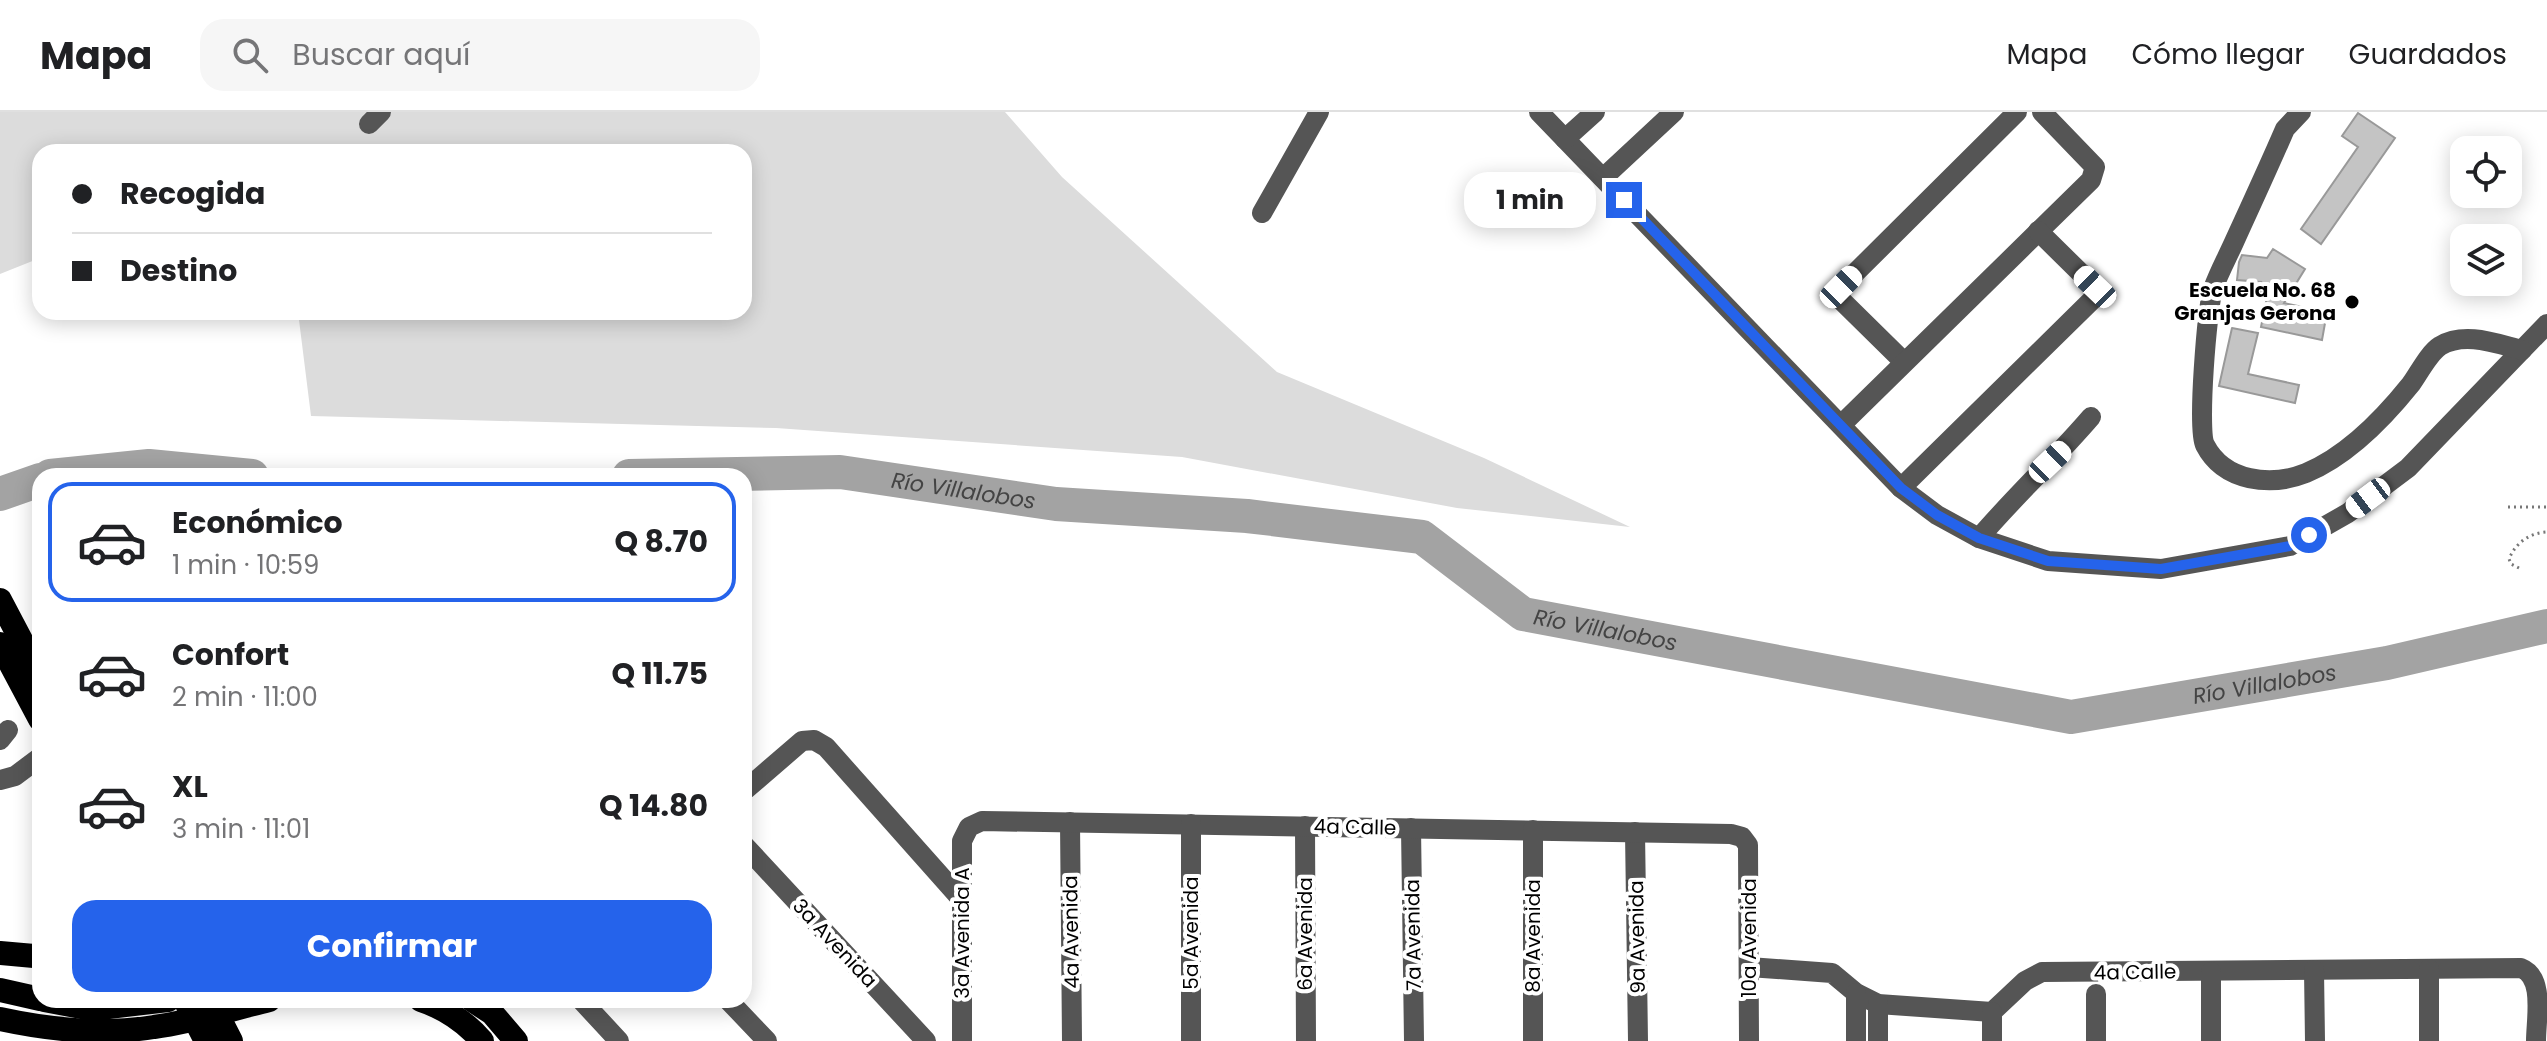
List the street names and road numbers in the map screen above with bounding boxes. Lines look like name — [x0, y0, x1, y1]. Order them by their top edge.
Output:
street label: 4a Calle — [1313, 812, 1397, 842]
street label: 3a Avenida A — [948, 867, 976, 999]
street label: 4a Avenida — [1056, 875, 1086, 989]
street label: 5a Avenida — [1177, 876, 1205, 990]
street label: 6a Avenida — [1291, 877, 1319, 991]
street label: 10a Avenida — [1735, 878, 1763, 998]
street label: 7a Avenida — [1398, 879, 1428, 991]
street label: 8a Avenida — [1519, 879, 1547, 993]
street label: 9a Avenida — [1622, 880, 1652, 994]
street label: 3a Avenida — [786, 892, 884, 994]
street label: 4a Calle — [2093, 957, 2177, 987]

